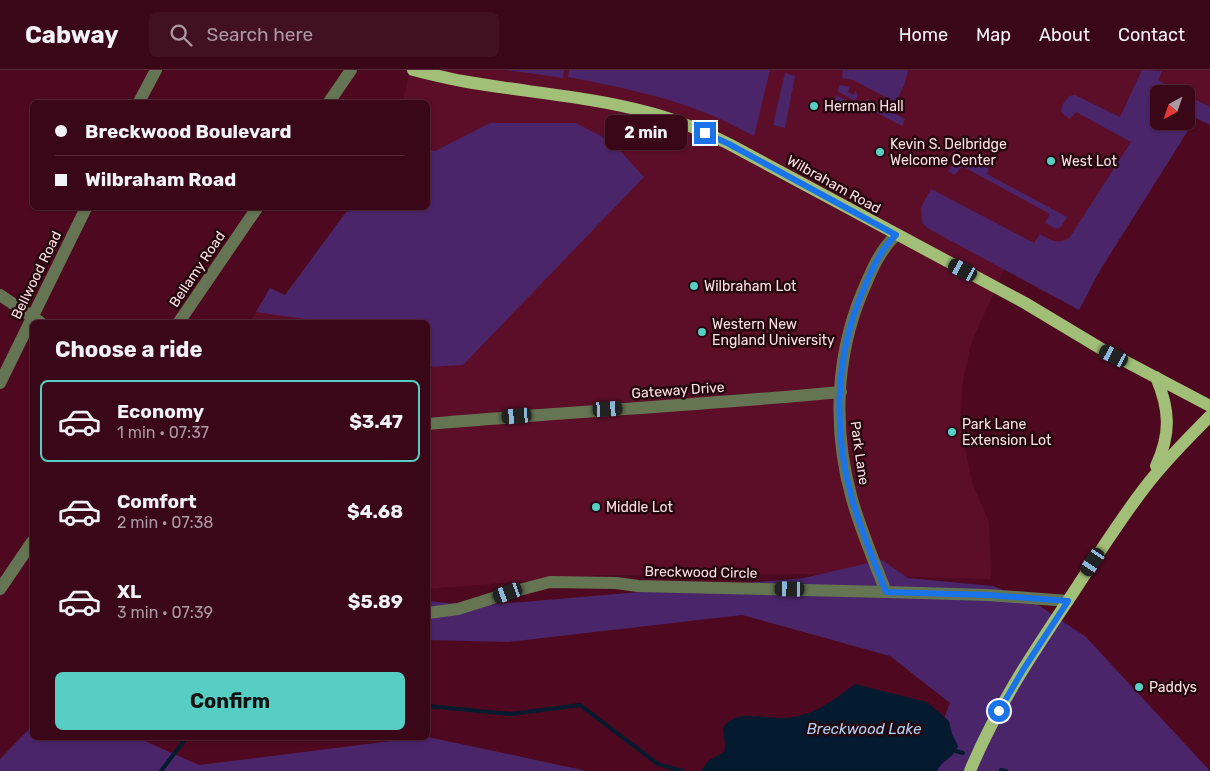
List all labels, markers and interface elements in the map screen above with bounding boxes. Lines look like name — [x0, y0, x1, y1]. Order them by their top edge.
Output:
search box — [149, 12, 499, 57]
text: Cabway — [25, 21, 119, 49]
icon: search — [167, 21, 195, 49]
text: Search here — [207, 23, 313, 46]
text: Home — [899, 24, 948, 46]
text: Map — [976, 24, 1011, 46]
text: About — [1039, 24, 1090, 46]
text: Contact — [1118, 24, 1185, 46]
north arrow — [1150, 85, 1195, 130]
map controls — [1150, 85, 1195, 130]
place label: Herman Hall — [824, 98, 904, 115]
marker: Herman Hall — [808, 100, 820, 112]
callout: 2 min — [605, 116, 688, 150]
text: Breckwood Boulevard — [85, 120, 292, 143]
route end — [694, 122, 716, 144]
text: 2 min — [624, 123, 668, 142]
place label: Kevin S. Delbridge Welcome Center — [890, 136, 1007, 169]
marker: Kevin S. Delbridge Welcome Center — [874, 146, 886, 158]
street label: Wilbraham Road — [784, 152, 884, 217]
place label: West Lot — [1061, 153, 1117, 170]
marker: West Lot — [1045, 155, 1057, 167]
text: Wilbraham Road — [85, 168, 236, 191]
street label: Bellwood Road — [8, 228, 65, 322]
street label: Bellamy Road — [166, 228, 229, 310]
car — [946, 256, 979, 284]
place label: Wilbraham Lot — [704, 278, 797, 295]
marker: Wilbraham Lot — [688, 280, 700, 292]
place label: Western New England University — [712, 316, 835, 349]
marker: Western New England University — [696, 326, 708, 338]
text: Choose a ride — [55, 336, 202, 363]
car — [1097, 343, 1130, 369]
street label: Gateway Drive — [631, 379, 725, 402]
icon: car — [57, 399, 102, 444]
text: Economy — [117, 400, 204, 423]
car — [592, 401, 623, 417]
car — [501, 407, 532, 425]
text: $3.47 — [349, 410, 403, 433]
place label: Park Lane Extension Lot — [962, 416, 1052, 449]
street label: Park Lane — [847, 420, 872, 486]
text: 1 min · 07:37 — [117, 423, 209, 442]
marker: Park Lane Extension Lot — [946, 426, 958, 438]
icon: car — [57, 489, 102, 534]
text: Comfort — [117, 490, 197, 513]
place label: Middle Lot — [606, 499, 674, 516]
text: $4.68 — [347, 500, 403, 523]
marker: Middle Lot — [590, 501, 602, 513]
text: 2 min · 07:38 — [117, 513, 213, 532]
car — [1078, 545, 1107, 579]
street label: Breckwood Circle — [644, 563, 758, 582]
icon: car — [57, 579, 102, 624]
text: XL — [117, 580, 141, 603]
car — [491, 581, 524, 605]
car — [774, 581, 805, 597]
text: $5.89 — [348, 590, 403, 613]
text: 3 min · 07:39 — [117, 603, 213, 622]
button: Confirm — [55, 672, 405, 730]
place label: Paddys — [1149, 679, 1197, 696]
marker: Paddys — [1133, 681, 1145, 693]
route start — [988, 700, 1010, 722]
water label: Breckwood Lake — [807, 720, 922, 738]

